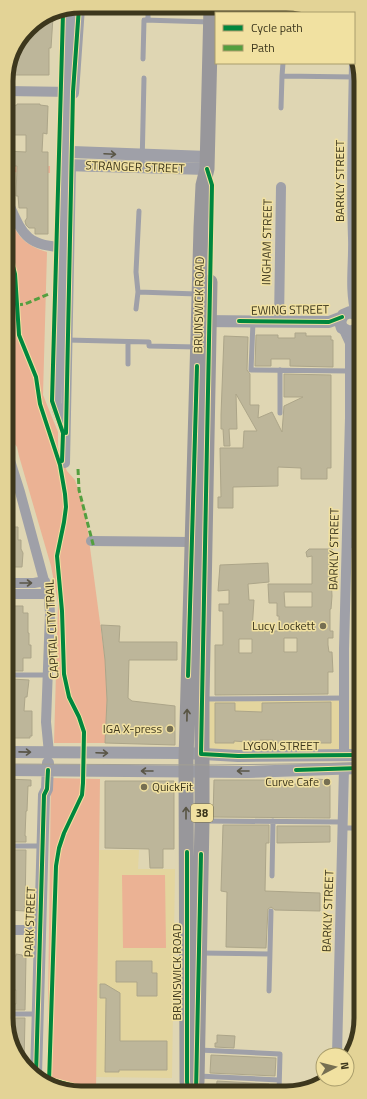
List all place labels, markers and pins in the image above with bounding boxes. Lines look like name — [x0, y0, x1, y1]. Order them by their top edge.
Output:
place label: Lucy Lockett — [252, 616, 316, 635]
marker: Lucy Lockett — [318, 621, 328, 631]
place label: IGA X-press — [103, 719, 162, 738]
marker: IGA X-press — [165, 724, 175, 734]
place label: Curve Cafe — [265, 772, 319, 791]
place label: QuickFit — [152, 777, 194, 796]
marker: Curve Cafe — [322, 777, 332, 787]
marker: QuickFit — [139, 782, 149, 792]

